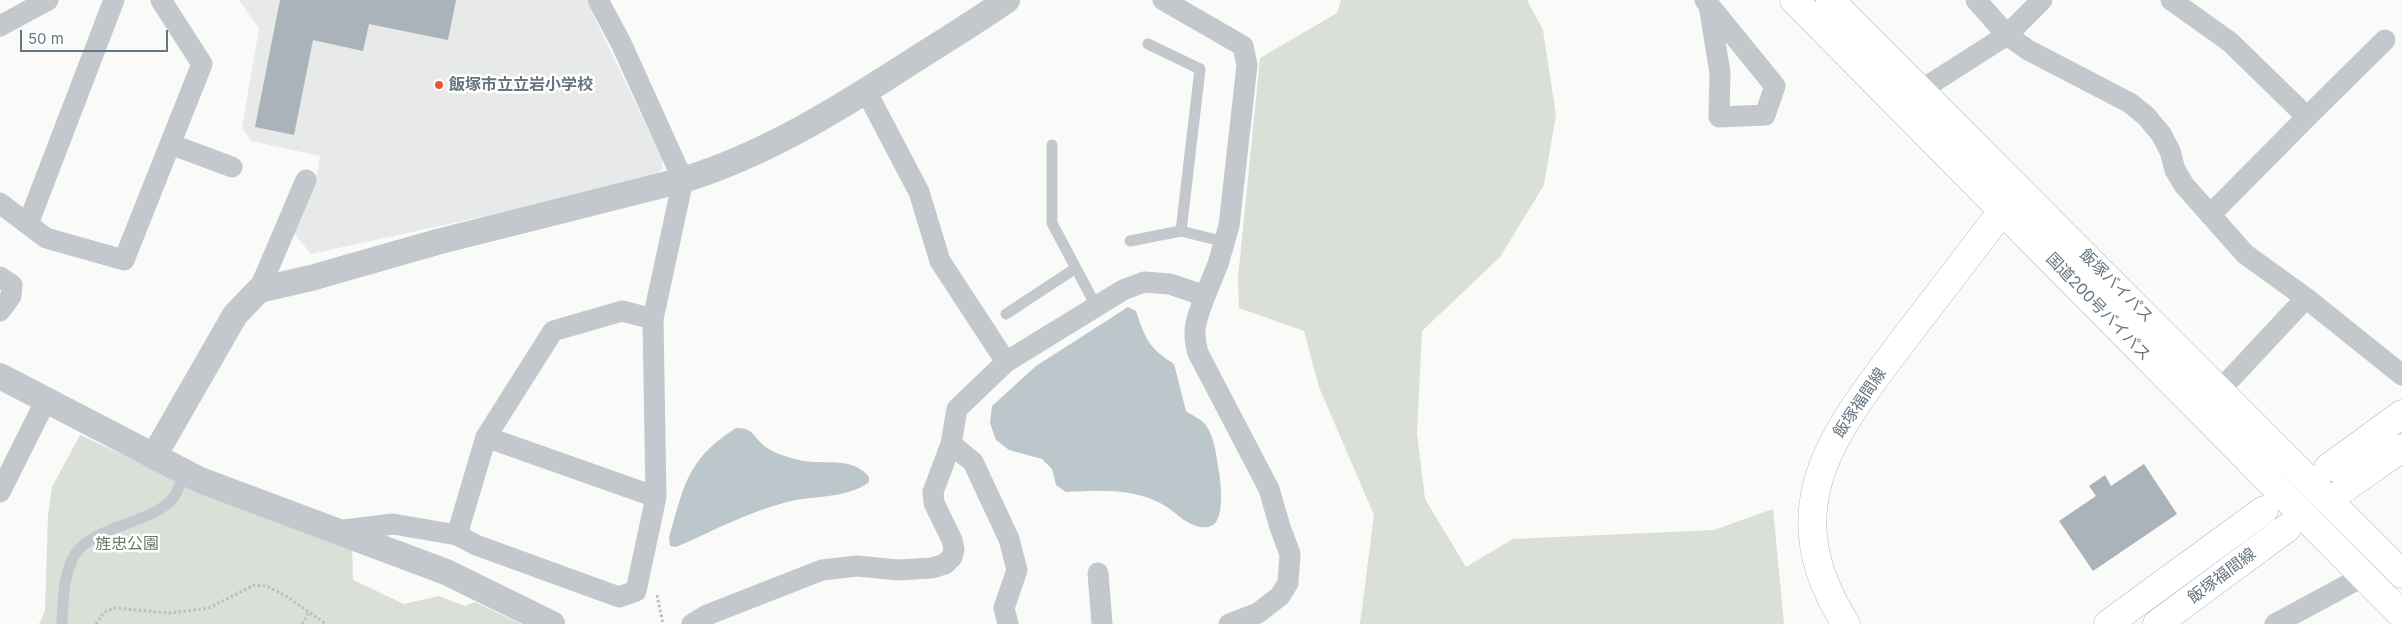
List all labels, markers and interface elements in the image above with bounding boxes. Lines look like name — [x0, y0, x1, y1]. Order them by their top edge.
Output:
scale bar — [22, 20, 170, 52]
text: 50 m — [28, 29, 64, 48]
place label: 飯塚市立立岩小学校 — [449, 75, 593, 95]
marker: 飯塚市立立岩小学校 — [433, 79, 445, 91]
street label: 飯塚バイパス — [2075, 245, 2157, 327]
street label: 国道200号バイパス — [2042, 249, 2154, 365]
street label: 飯塚福間線 — [1830, 364, 1890, 442]
park label: 旌忠公園 — [95, 534, 159, 554]
street label: 飯塚福間線 — [2184, 544, 2260, 608]

